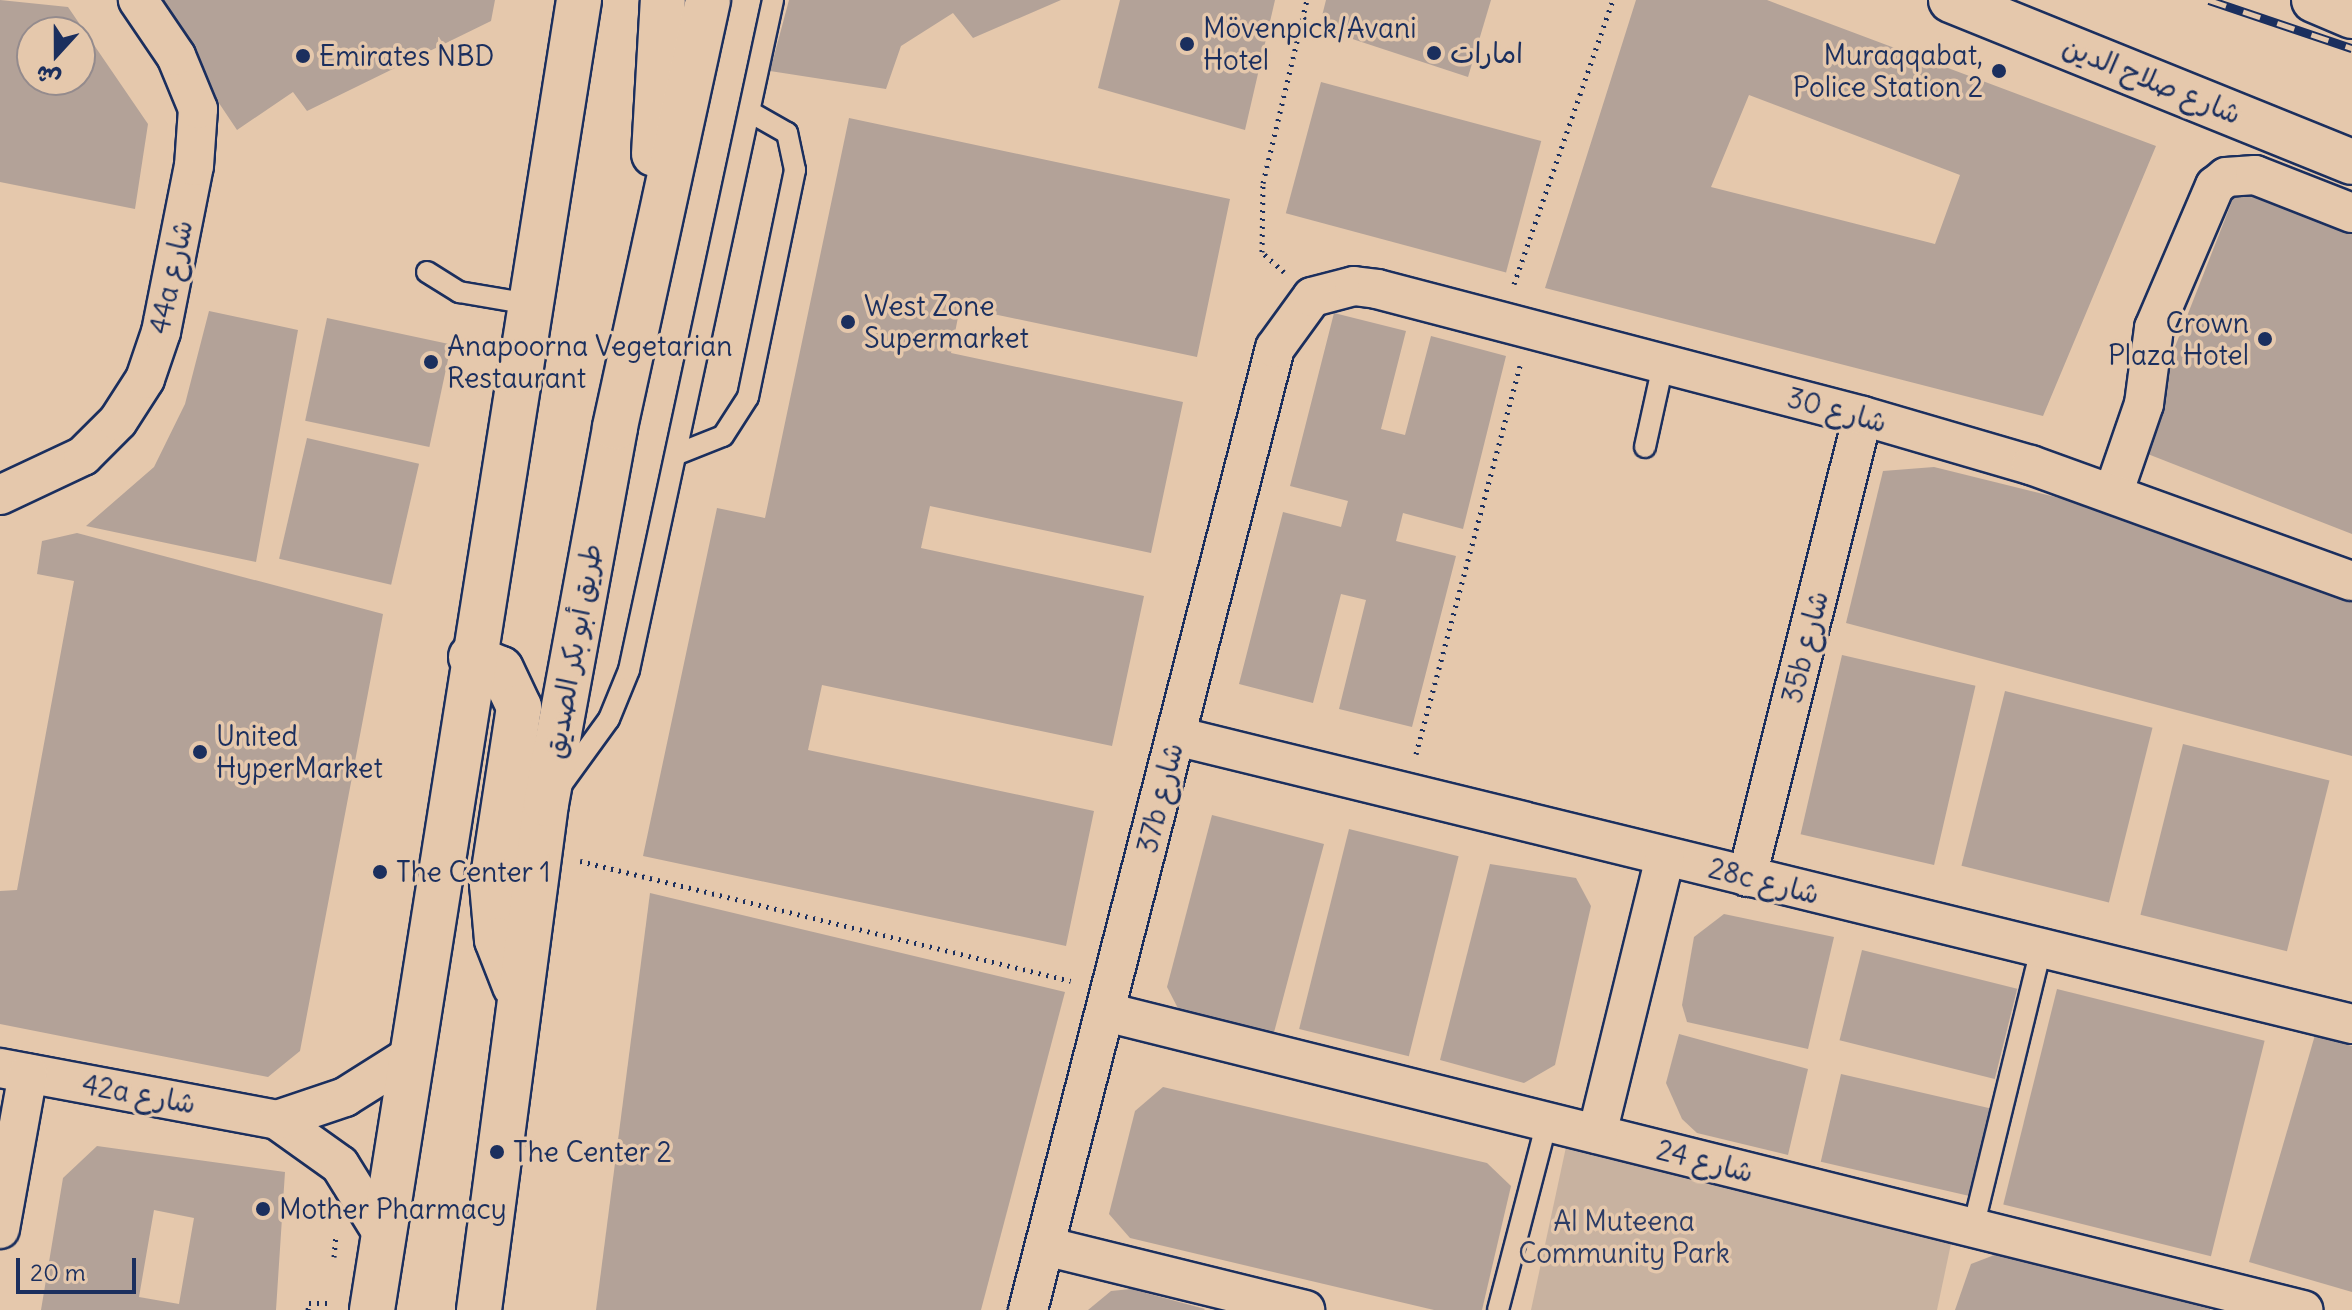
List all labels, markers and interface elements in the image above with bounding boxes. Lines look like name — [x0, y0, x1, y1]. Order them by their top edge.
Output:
place label: Mövenpick/Avani Hotel — [1203, 11, 1416, 77]
north arrow — [16, 16, 96, 96]
street label: شارع صلاح الدين — [2058, 29, 2246, 131]
marker: Mövenpick/Avani Hotel — [1178, 35, 1196, 53]
place label: امارات — [1450, 36, 1523, 70]
place label: Muraqqabat, Police Station 2 — [1793, 38, 1983, 104]
place label: Emirates NBD — [319, 39, 494, 73]
marker: امارات — [1425, 44, 1443, 62]
marker: Emirates NBD — [294, 47, 312, 65]
text: ش — [32, 59, 64, 94]
marker: Muraqqabat, Police Station 2 — [1990, 62, 2008, 80]
street label: 44a شارع — [143, 217, 199, 337]
place label: West Zone Supermarket — [864, 289, 1029, 355]
place label: Crown Plaza Hotel — [2108, 306, 2249, 372]
marker: West Zone Supermarket — [839, 313, 857, 331]
place label: Anapoorna Vegetarian Restaurant — [447, 329, 732, 395]
marker: Crown Plaza Hotel — [2256, 330, 2274, 348]
marker: Anapoorna Vegetarian Restaurant — [422, 353, 440, 371]
street label: شارع 30 — [1784, 381, 1890, 439]
street label: طريق أبو بكر الصديق — [538, 541, 608, 761]
street label: 35b شارع — [1775, 587, 1835, 707]
place label: United HyperMarket — [216, 719, 383, 785]
street label: 37b شارع — [1130, 739, 1190, 857]
marker: United HyperMarket — [191, 743, 209, 761]
street label: 28c شارع — [1705, 851, 1823, 911]
place label: The Center 1 — [396, 855, 551, 889]
marker: The Center 1 — [371, 863, 389, 881]
street label: 42a شارع — [80, 1067, 198, 1121]
street label: شارع 24 — [1653, 1133, 1757, 1189]
place label: The Center 2 — [513, 1135, 672, 1169]
marker: The Center 2 — [488, 1143, 506, 1161]
place label: Mother Pharmacy — [279, 1192, 507, 1226]
marker: Mother Pharmacy — [254, 1200, 272, 1218]
park label: Al Muteena Community Park — [1518, 1204, 1730, 1270]
scale bar — [20, 1242, 140, 1292]
text: 20 m — [30, 1257, 86, 1287]

